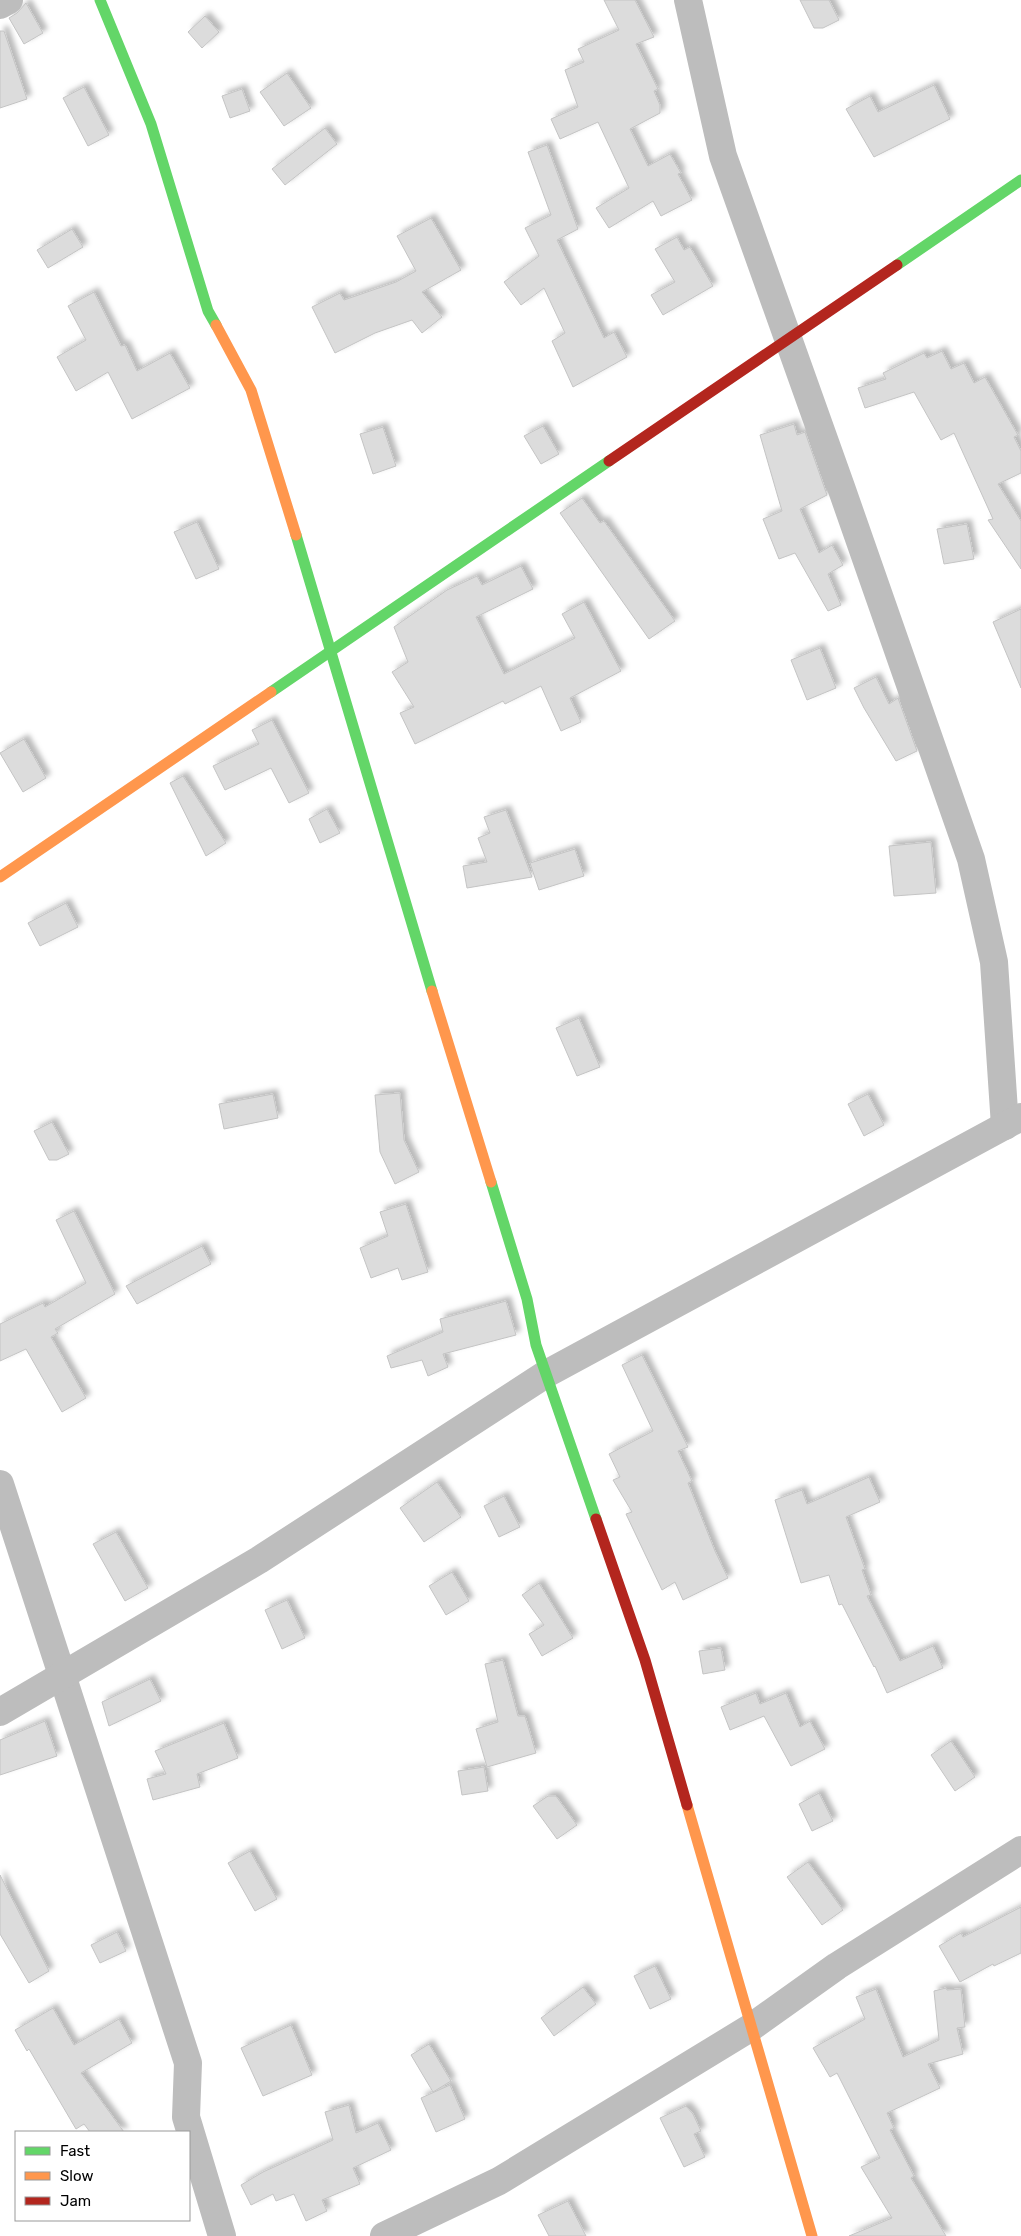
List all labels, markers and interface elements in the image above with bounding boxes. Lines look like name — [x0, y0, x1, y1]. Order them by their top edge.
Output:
legend — [15, 2131, 190, 2221]
text: Fast — [60, 2142, 90, 2160]
text: Slow — [60, 2167, 93, 2185]
text: Jam — [60, 2192, 91, 2210]

